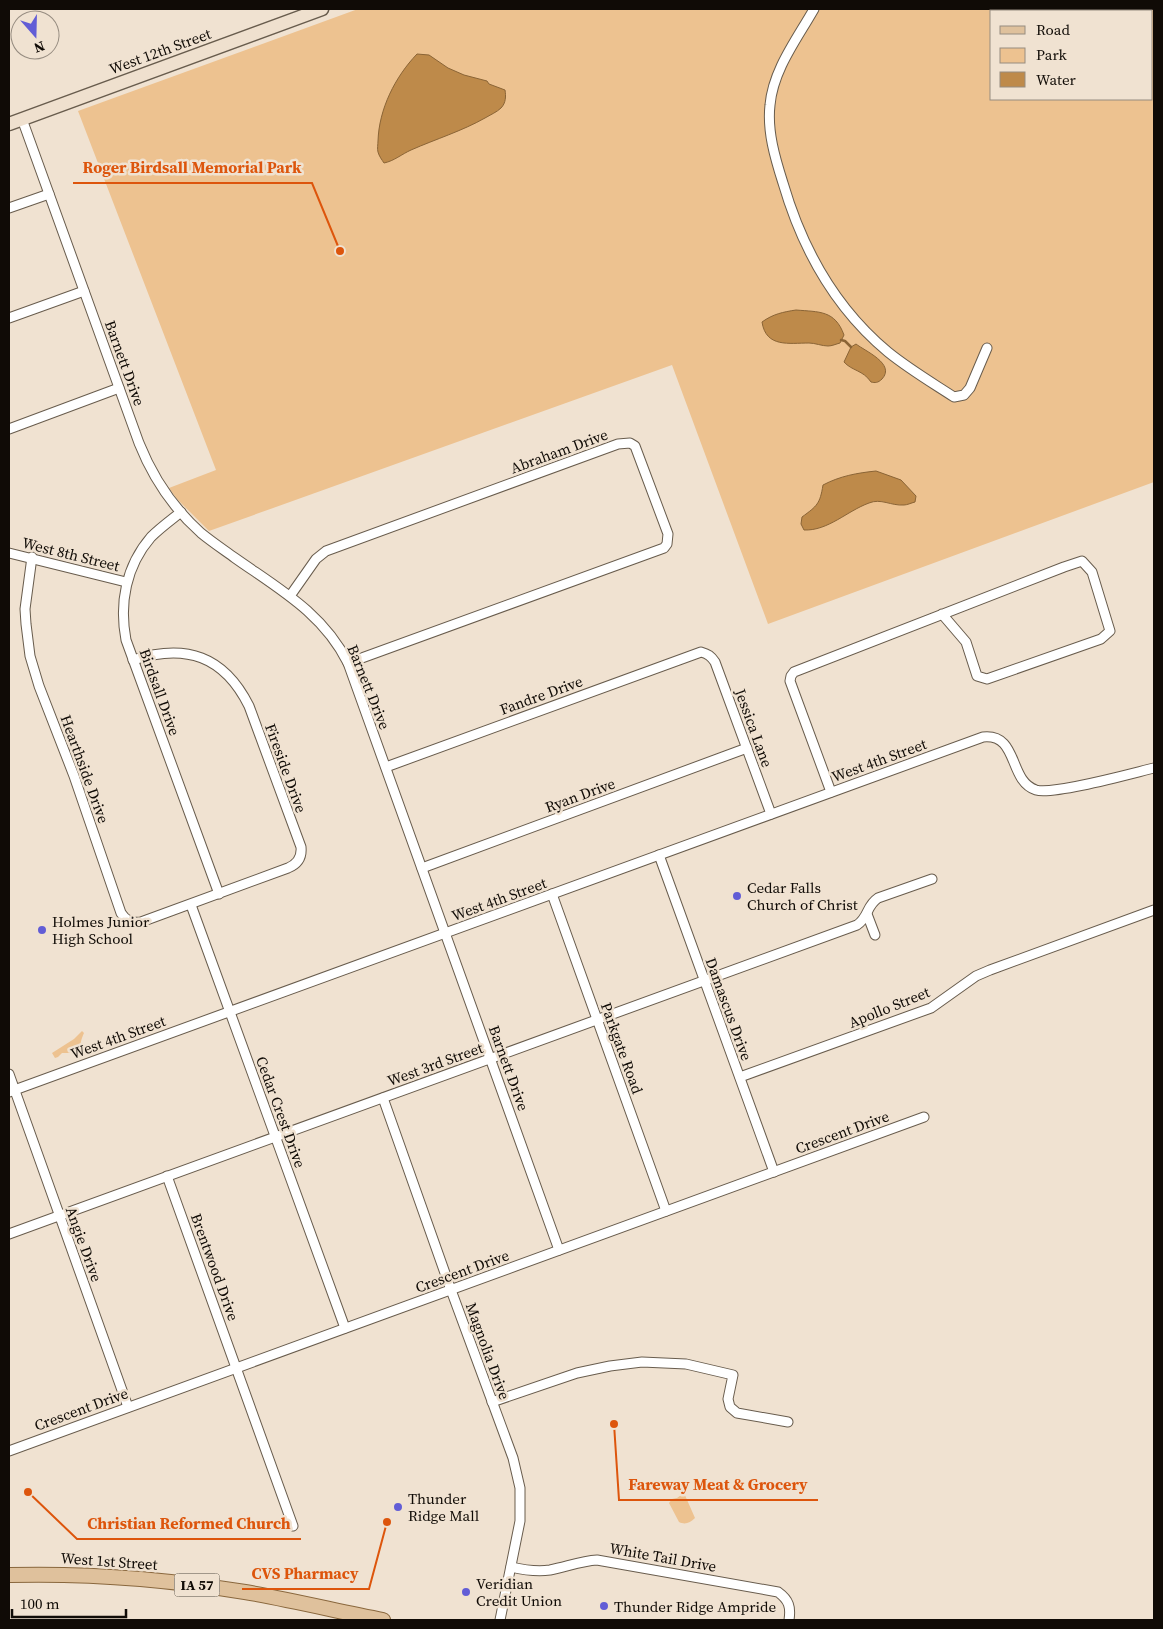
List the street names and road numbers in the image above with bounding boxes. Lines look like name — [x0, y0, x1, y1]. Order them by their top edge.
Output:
street label: West 12th Street — [106, 23, 214, 79]
street label: Barnett Drive — [100, 317, 150, 409]
street label: Abraham Drive — [507, 424, 611, 478]
street label: West 8th Street — [20, 532, 122, 576]
street label: Barnett Drive — [342, 642, 396, 733]
street label: Birdsall Drive — [135, 645, 186, 739]
street label: Fandre Drive — [497, 670, 586, 720]
street label: Jessica Lane — [730, 685, 778, 771]
street label: Hearthside Drive — [56, 712, 114, 826]
street label: Fireside Drive — [260, 720, 312, 816]
street label: West 4th Street — [829, 733, 929, 787]
street label: Ryan Drive — [542, 772, 618, 817]
street label: West 4th Street — [449, 872, 549, 926]
street label: Damascus Drive — [701, 955, 757, 1064]
street label: Apollo Street — [845, 981, 933, 1033]
street label: Parkgate Road — [596, 999, 648, 1097]
street label: West 4th Street — [68, 1010, 168, 1064]
street label: Barnett Drive — [484, 1022, 534, 1114]
street label: West 3rd Street — [384, 1037, 486, 1091]
street label: Cedar Crest Drive — [251, 1053, 311, 1171]
street label: Crescent Drive — [792, 1105, 892, 1159]
street label: Angie Drive — [61, 1203, 107, 1285]
street label: Brentwood Drive — [186, 1210, 244, 1324]
street label: Crescent Drive — [412, 1244, 512, 1298]
street label: Magnolia Drive — [461, 1300, 515, 1403]
street label: Crescent Drive — [31, 1382, 131, 1436]
street label: White Tail Drive — [608, 1537, 718, 1577]
street label: West 1st Street — [60, 1547, 158, 1575]
road number: IA 57 — [174, 1574, 220, 1596]

